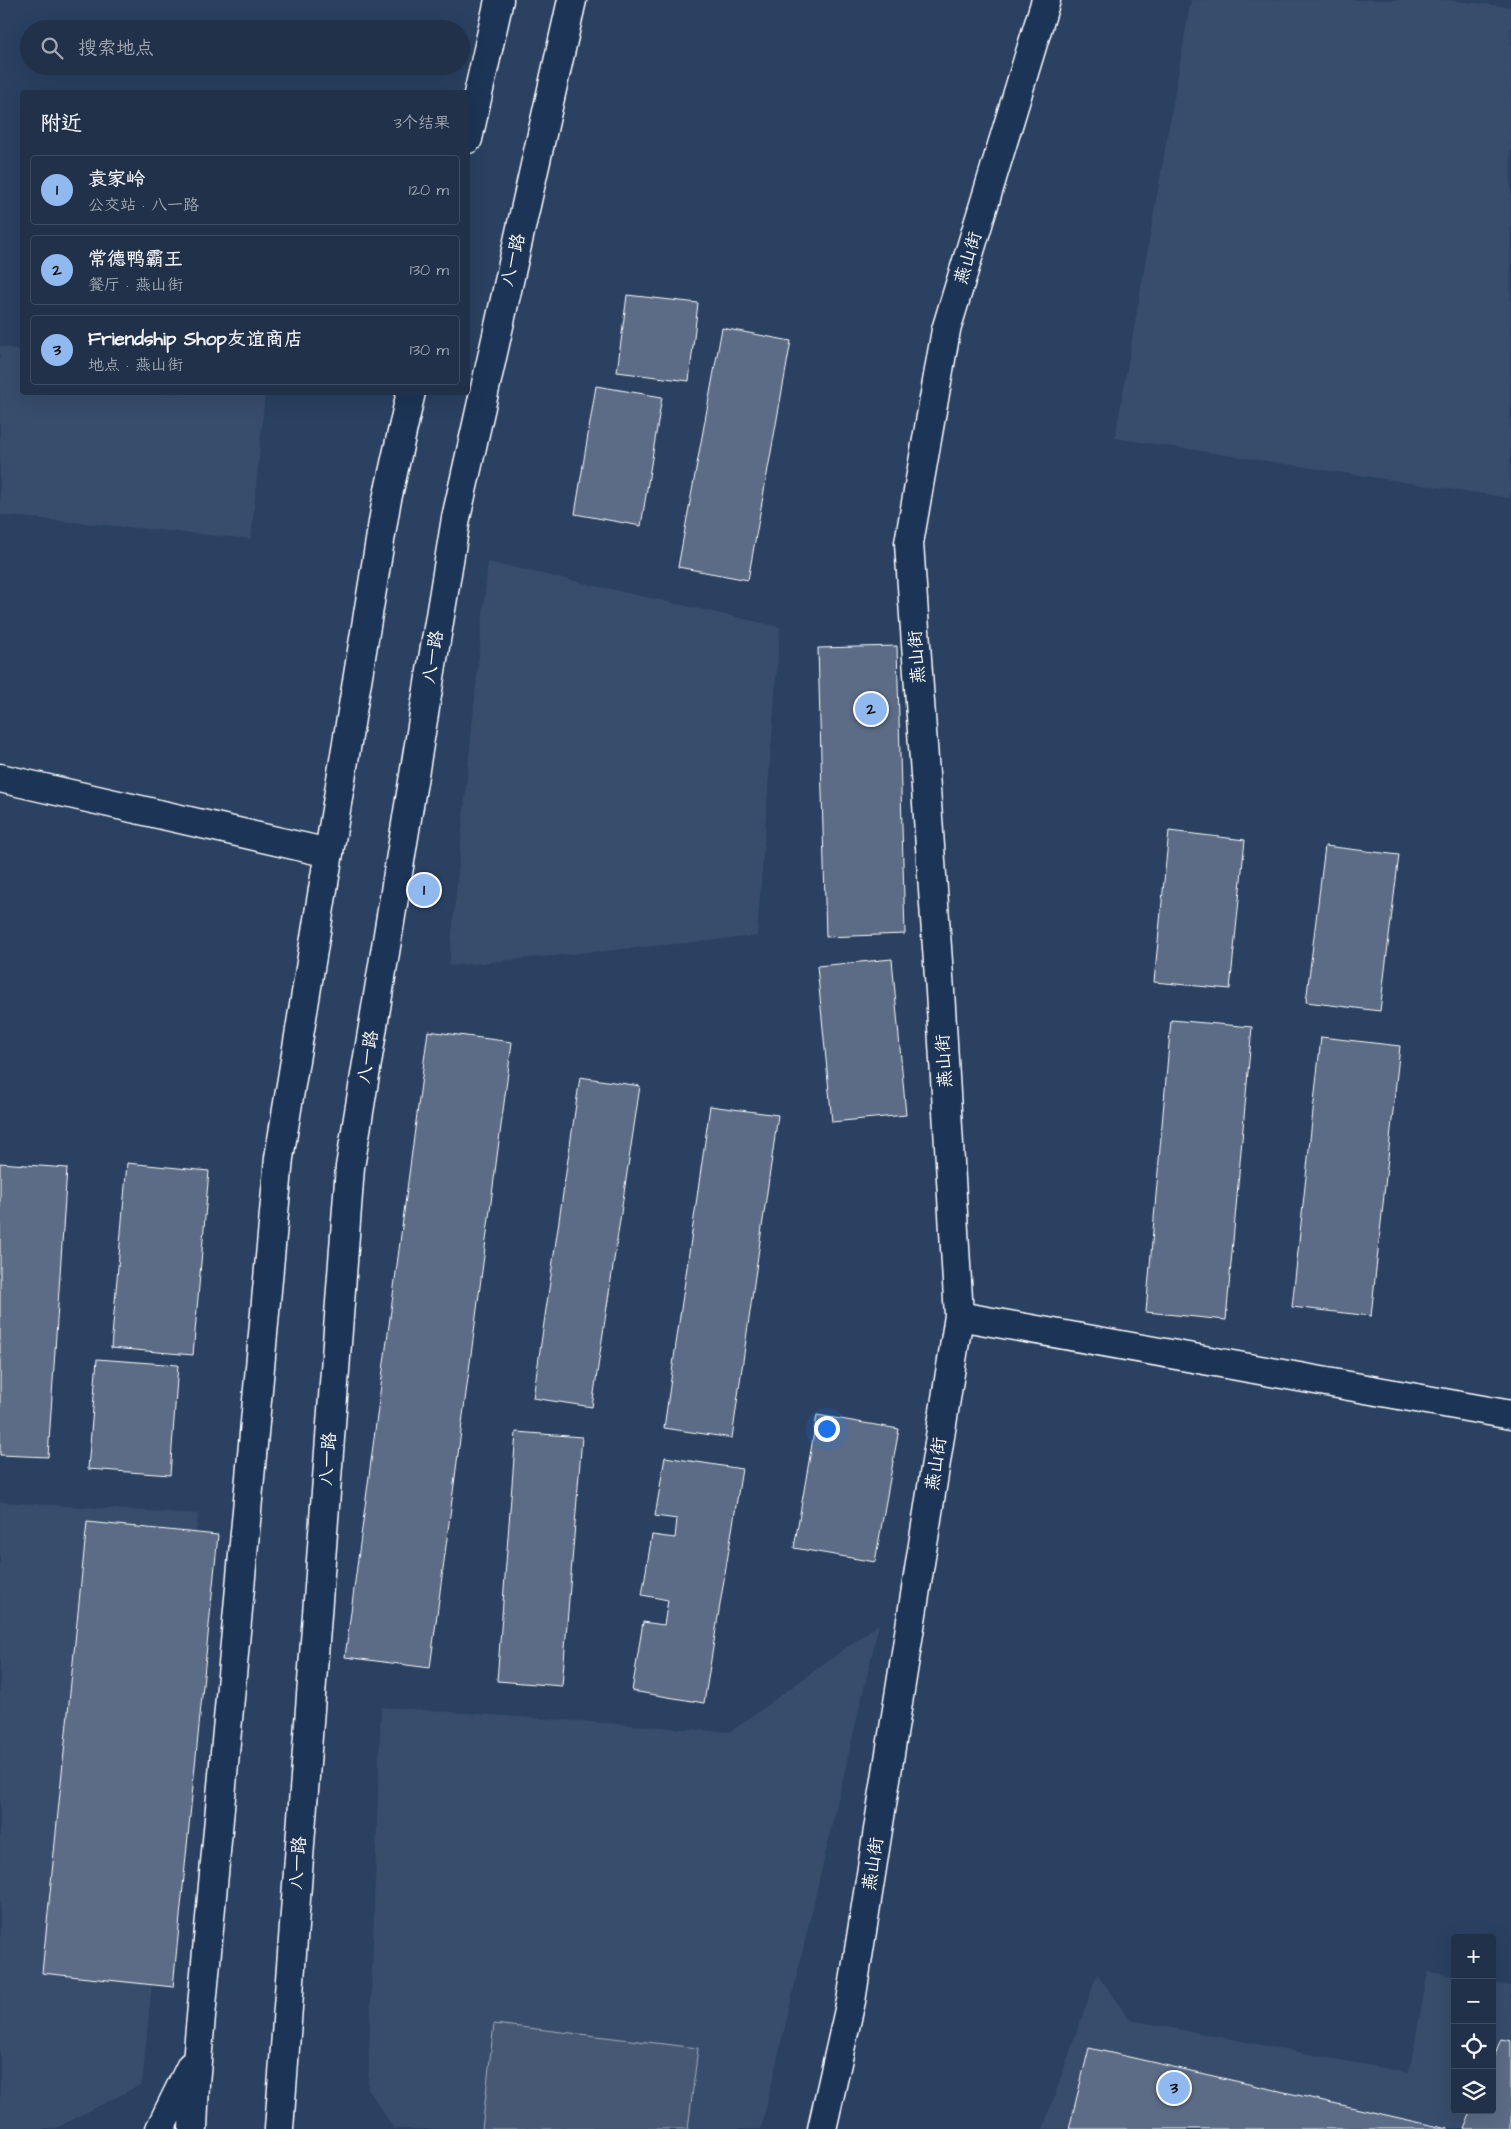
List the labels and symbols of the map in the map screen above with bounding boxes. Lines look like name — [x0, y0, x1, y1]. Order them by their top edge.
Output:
street label: 燕山街 — [948, 229, 988, 287]
street label: 八一路 — [495, 231, 531, 289]
street label: 八一路 — [416, 628, 450, 686]
street label: 燕山街 — [903, 629, 931, 685]
pin: 2 — [855, 690, 887, 728]
pin: 1 — [408, 871, 440, 909]
street label: 八一路 — [351, 1028, 385, 1086]
street label: 燕山街 — [930, 1033, 958, 1089]
your location — [814, 1416, 840, 1442]
street label: 八一路 — [314, 1431, 342, 1487]
street label: 燕山街 — [919, 1435, 953, 1493]
street label: 八一路 — [284, 1835, 312, 1891]
street label: 燕山街 — [856, 1835, 890, 1893]
pin: 3 — [1158, 2069, 1190, 2107]

